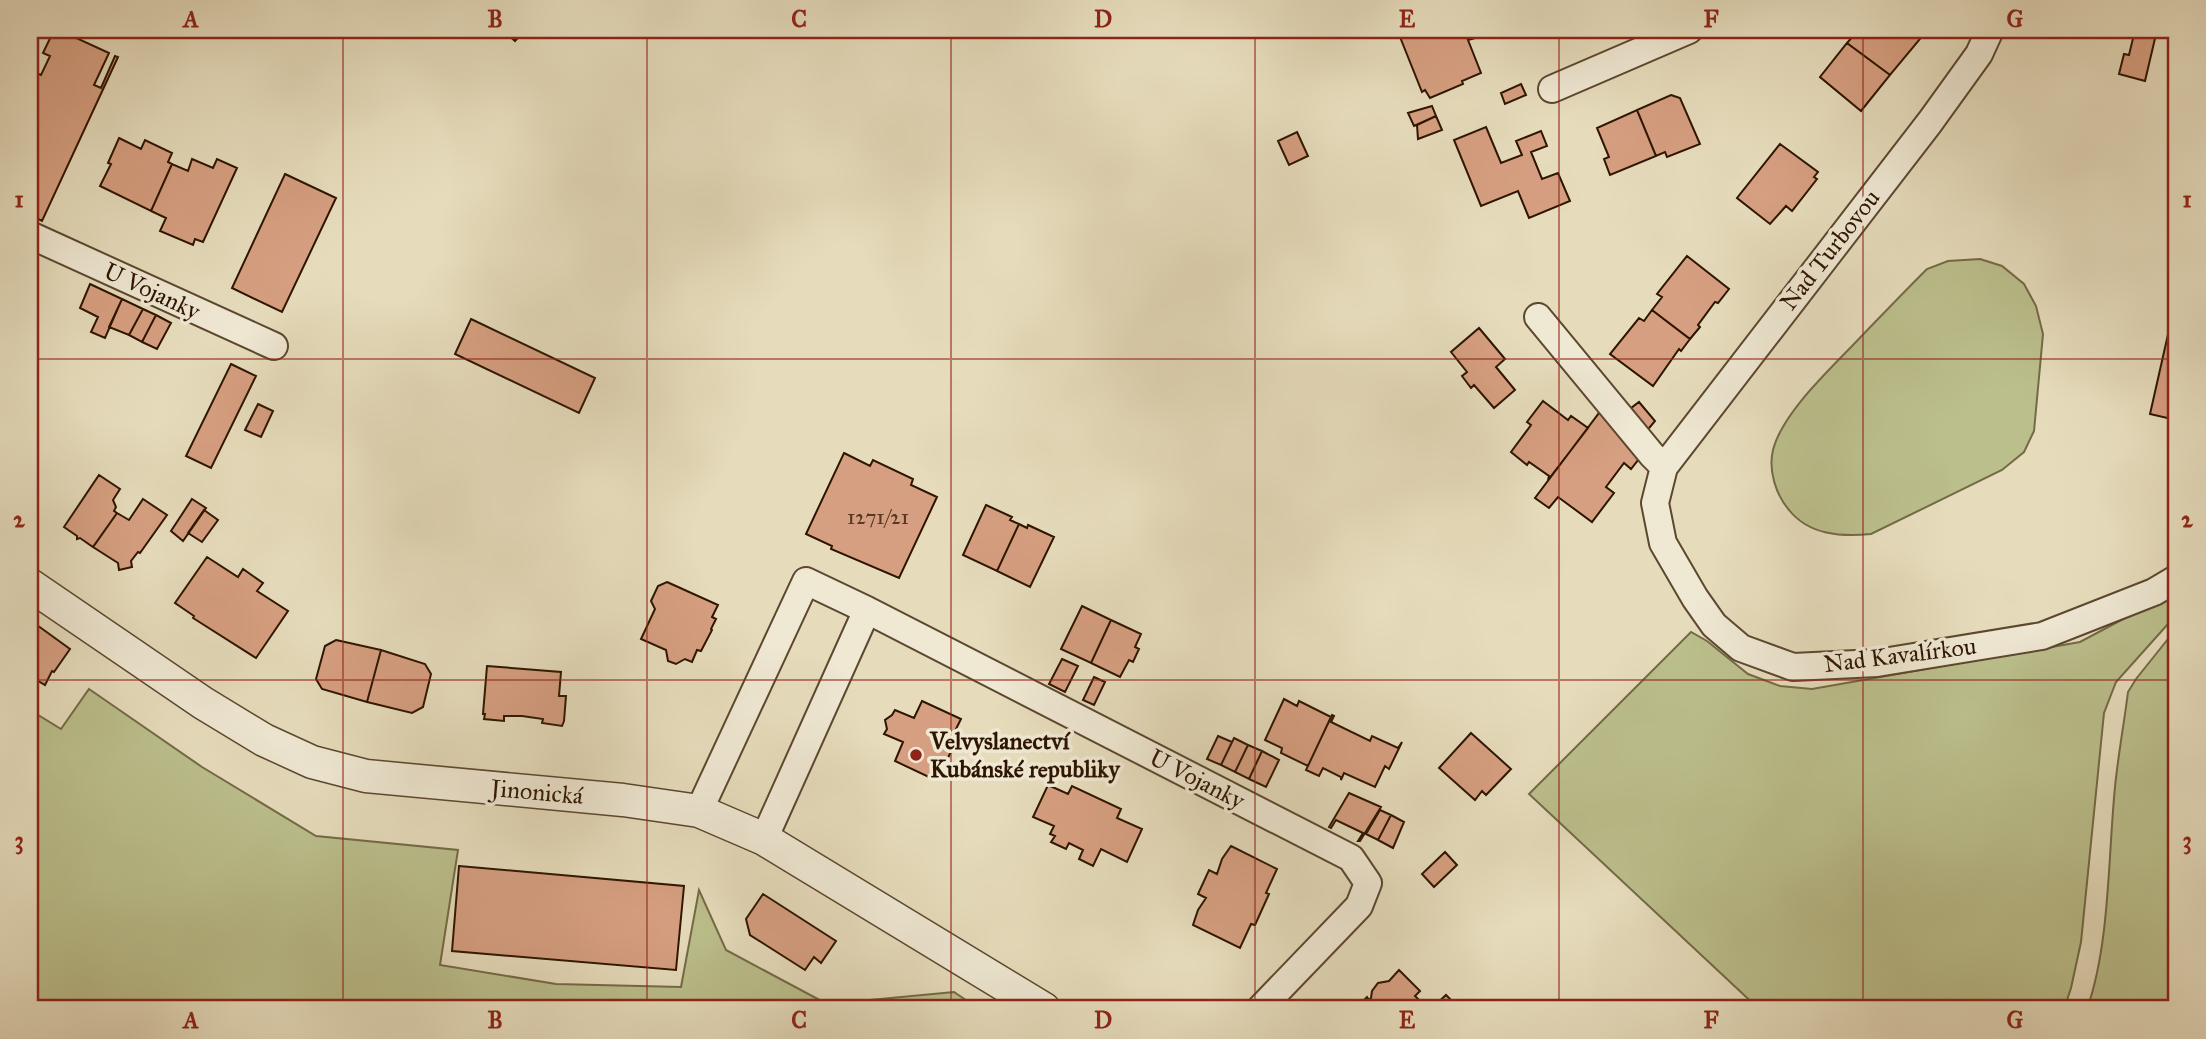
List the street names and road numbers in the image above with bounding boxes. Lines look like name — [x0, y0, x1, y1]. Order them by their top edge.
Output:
street label: Nad Turbovou — [1773, 183, 1887, 316]
street label: U Vojanky — [99, 256, 206, 327]
street label: Nad Kavalírkou — [1822, 631, 1978, 679]
street label: U Vojanky — [1144, 742, 1250, 816]
street label: Jinonická — [487, 773, 585, 811]

